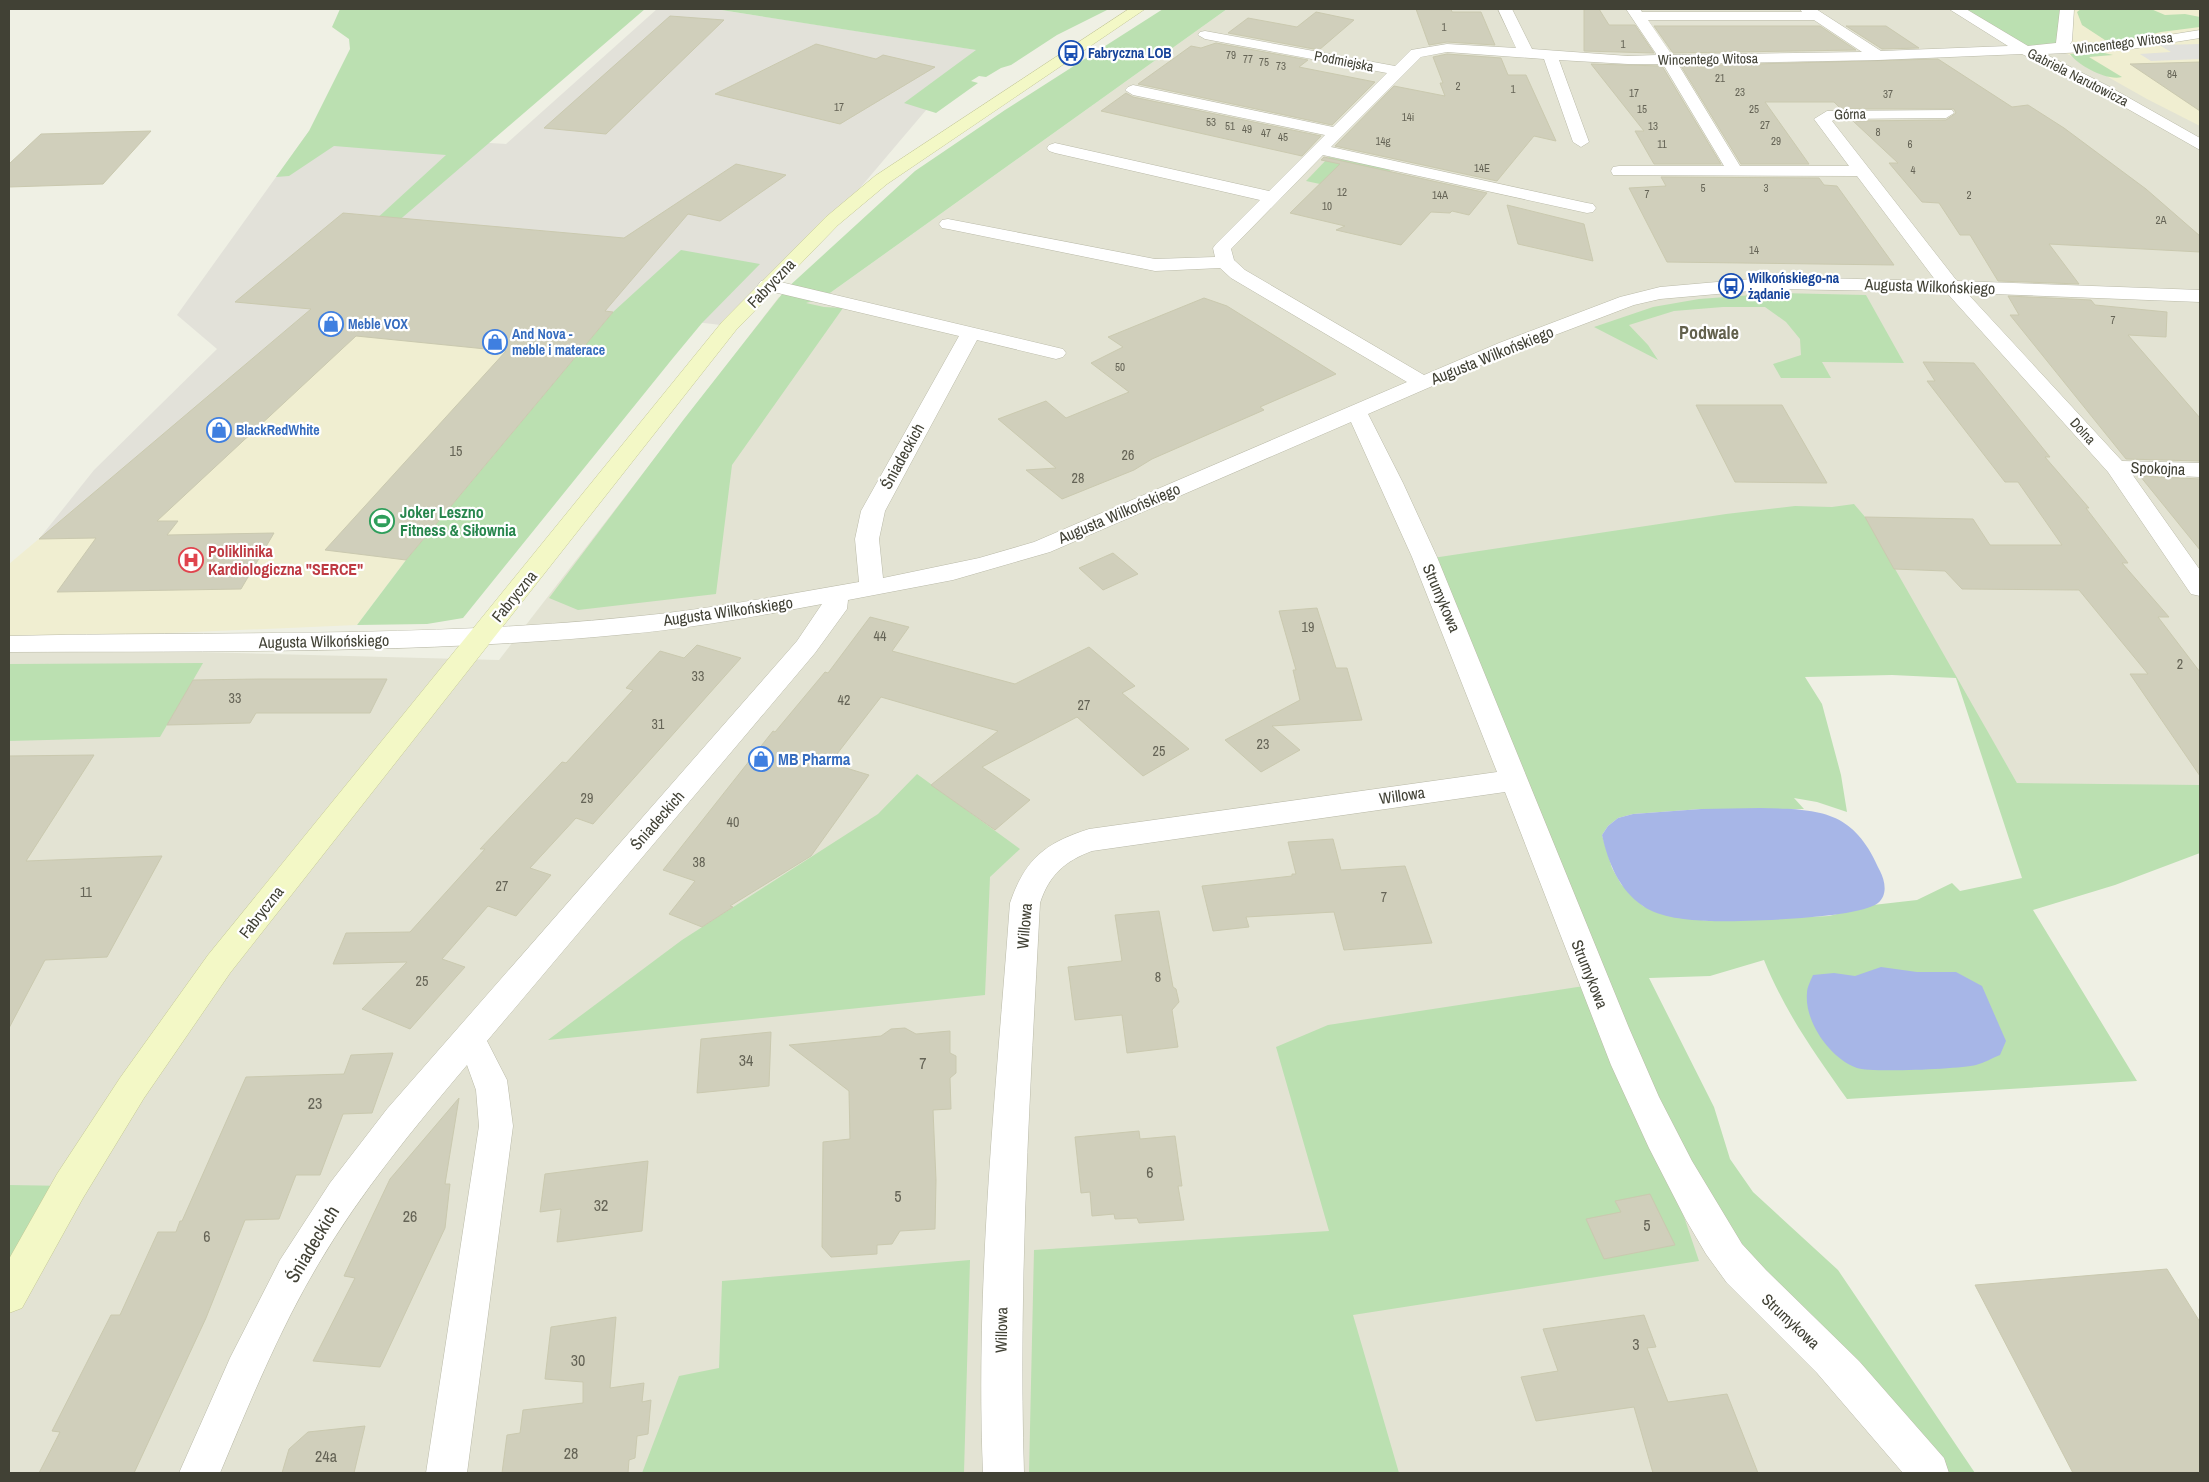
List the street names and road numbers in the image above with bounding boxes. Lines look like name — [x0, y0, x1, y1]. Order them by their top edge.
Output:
street label: Wincentego Witosa — [2072, 28, 2174, 58]
street label: Gabriela Narutowicza — [2024, 44, 2132, 110]
street label: Podmiejska — [1313, 46, 1376, 76]
street label: Wincentego Witosa — [1658, 49, 1759, 69]
street label: Górna — [1834, 104, 1867, 124]
street label: Fabryczna — [742, 253, 800, 312]
street label: Augusta Wilkońskiego — [1863, 273, 1996, 299]
street label: Augusta Wilkońskiego — [1426, 320, 1557, 390]
street label: Dolna — [2066, 414, 2100, 449]
street label: Śniadeckich — [875, 419, 929, 493]
street label: Spokojna — [2130, 456, 2186, 480]
street label: Augusta Wilkońskiego — [1054, 477, 1183, 549]
street label: Strumykowa — [1418, 560, 1466, 636]
street label: Fabryczna — [486, 565, 542, 626]
street label: Augusta Wilkońskiego — [661, 591, 794, 631]
street label: Augusta Wilkońskiego — [258, 629, 389, 653]
street label: Willowa — [1378, 781, 1427, 809]
street label: Śniadeckich — [625, 786, 689, 854]
street label: Fabryczna — [234, 881, 289, 943]
street label: Willowa — [1011, 901, 1037, 950]
street label: Strumykowa — [1566, 936, 1614, 1012]
street label: Śniadeckich — [279, 1201, 345, 1287]
street label: Strumykowa — [1757, 1288, 1825, 1354]
street label: Willowa — [990, 1306, 1012, 1353]

